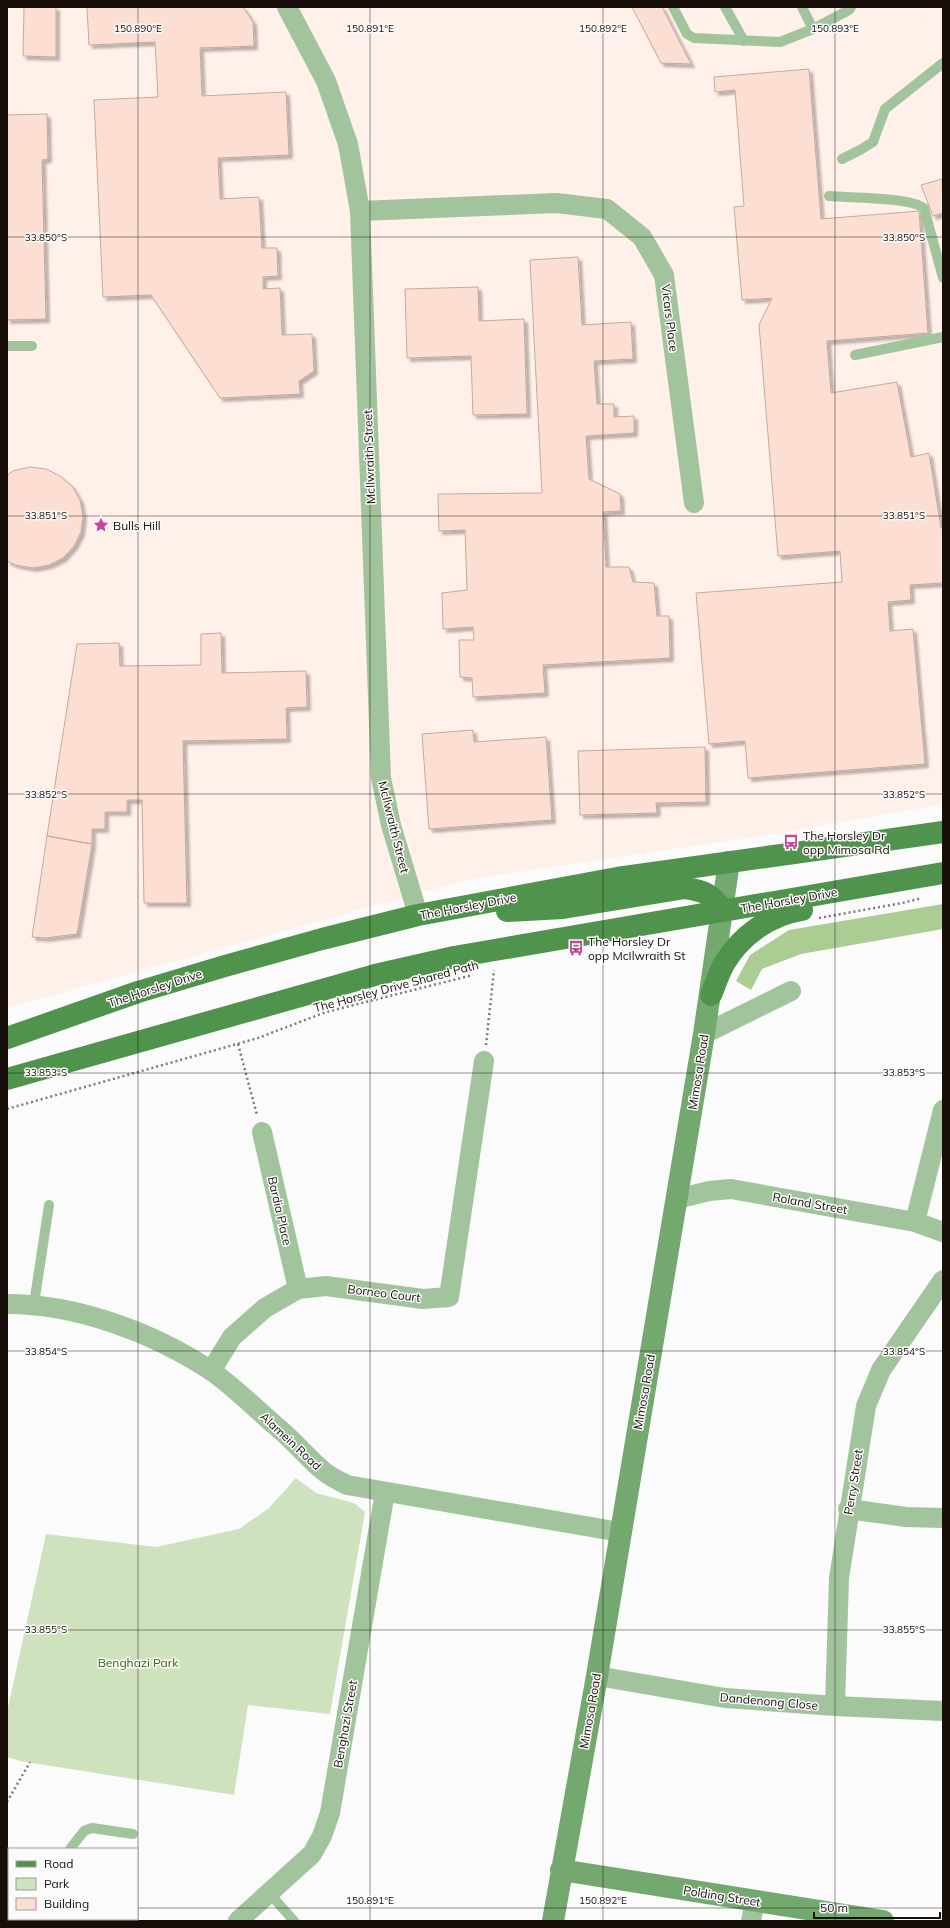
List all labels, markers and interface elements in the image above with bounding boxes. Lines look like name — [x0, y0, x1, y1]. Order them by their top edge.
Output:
text: 150.890°E — [114, 22, 162, 35]
text: 150.891°E — [346, 22, 394, 35]
text: 150.892°E — [579, 22, 627, 35]
text: 150.893°E — [811, 22, 859, 35]
text: 33.850°S — [25, 231, 67, 244]
text: 33.850°S — [883, 231, 925, 244]
street label: Vicars Place — [658, 283, 682, 353]
street label: McIlwraith Street — [360, 410, 378, 504]
text: 33.851°S — [25, 509, 67, 522]
text: 33.851°S — [883, 509, 925, 522]
place icon: Bulls Hill — [92, 516, 110, 534]
place label: Bulls Hill — [113, 518, 161, 533]
street label: McIlwraith Street — [375, 779, 413, 875]
text: 33.852°S — [25, 788, 67, 801]
text: 33.852°S — [883, 788, 925, 801]
place label: The Horsley Dr opp Mimosa Rd — [803, 828, 890, 857]
bus stop icon: The Horsley Dr opp Mimosa Rd — [782, 833, 800, 851]
street label: The Horsley Drive — [739, 884, 839, 916]
street label: The Horsley Drive — [418, 889, 518, 923]
place label: The Horsley Dr opp McIlwraith St — [588, 934, 685, 963]
bus stop icon: The Horsley Dr opp McIlwraith St — [567, 939, 585, 957]
street label: The Horsley Drive Shared Path — [312, 957, 480, 1015]
street label: The Horsley Drive — [106, 966, 204, 1010]
street label: Mimosa Road — [685, 1033, 711, 1111]
text: 33.853°S — [25, 1066, 67, 1079]
text: 33.853°S — [883, 1066, 925, 1079]
street label: Bardia Place — [265, 1175, 295, 1247]
street label: Roland Street — [771, 1189, 849, 1217]
street label: Borneo Court — [347, 1281, 421, 1305]
text: 33.854°S — [25, 1345, 67, 1358]
text: 33.854°S — [883, 1345, 925, 1358]
street label: Mimosa Road — [630, 1353, 658, 1431]
street label: Alamein Road — [257, 1409, 325, 1473]
street label: Perry Street — [840, 1448, 866, 1516]
text: 33.855°S — [25, 1623, 67, 1636]
text: 33.855°S — [883, 1623, 925, 1636]
park label: Benghazi Park — [98, 1655, 179, 1670]
street label: Mimosa Road — [576, 1672, 604, 1750]
street label: Benghazi Street — [330, 1679, 360, 1769]
street label: Dandenong Close — [719, 1689, 819, 1713]
legend — [8, 1848, 138, 1920]
text: Road — [44, 1856, 73, 1871]
text: Park — [44, 1876, 70, 1891]
street label: Polding Street — [682, 1882, 762, 1910]
text: 150.891°E — [346, 1894, 394, 1907]
text: 150.892°E — [579, 1894, 627, 1907]
scale bar — [814, 1894, 940, 1920]
text: Building — [44, 1896, 89, 1911]
text: 50 m — [820, 1900, 848, 1915]

